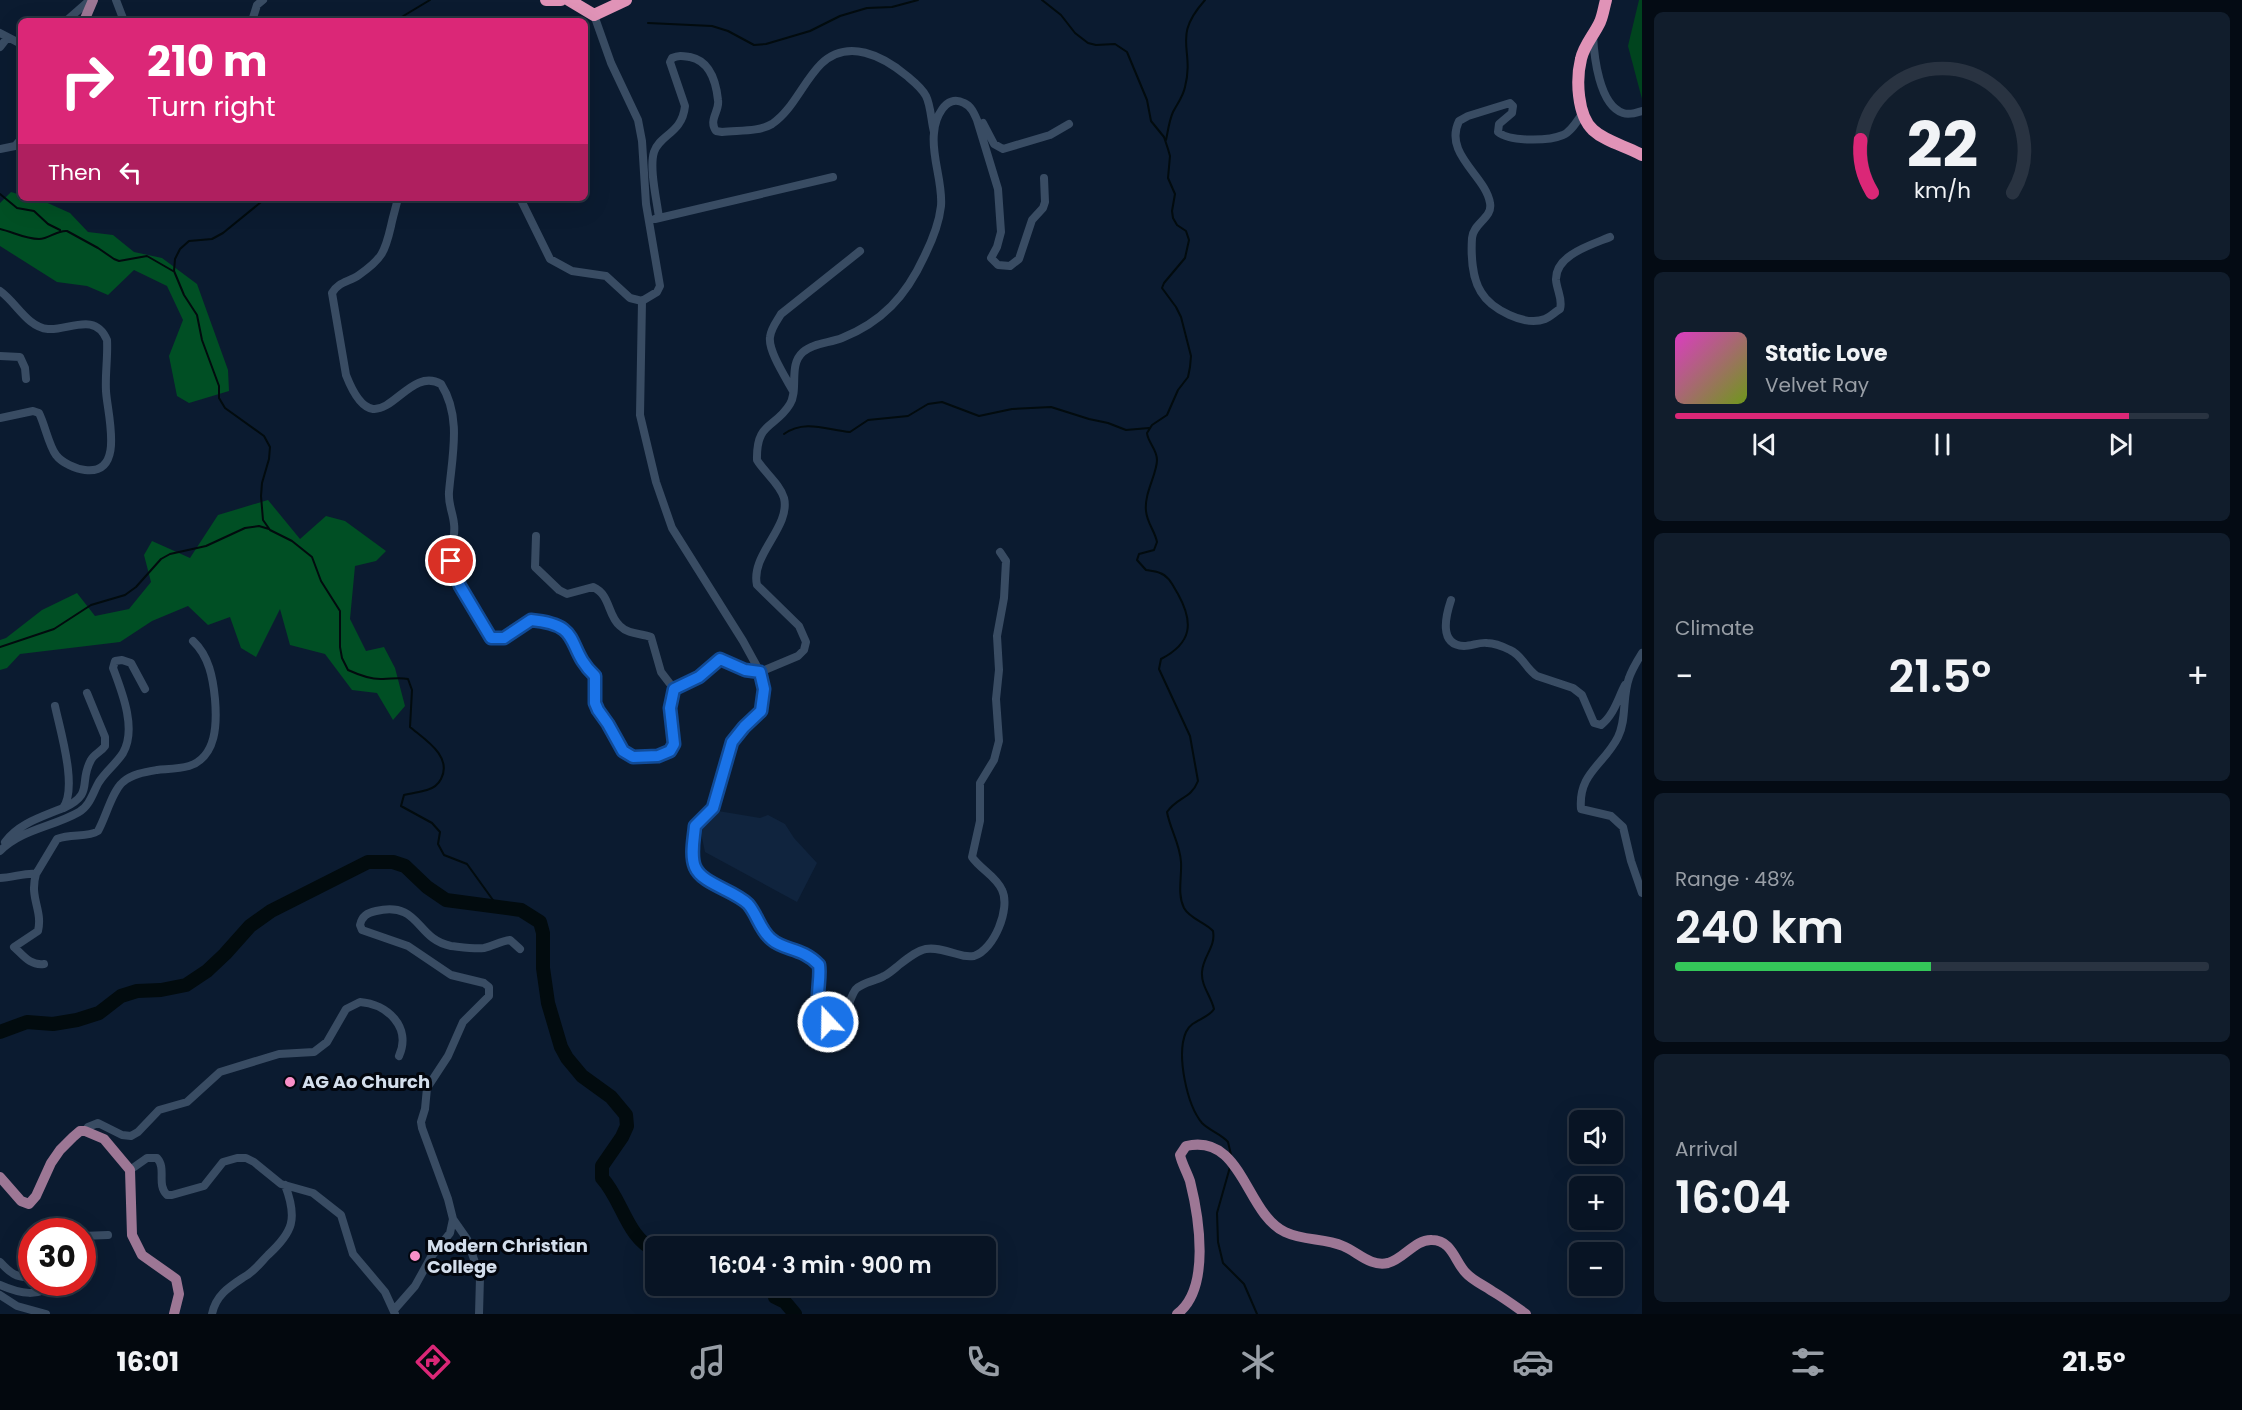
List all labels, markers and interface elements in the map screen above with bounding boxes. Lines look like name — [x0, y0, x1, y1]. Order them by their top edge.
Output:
text: 210 m — [147, 32, 268, 91]
icon: right — [48, 42, 126, 120]
text: Turn right — [147, 88, 276, 125]
text: 22 — [1906, 101, 1978, 189]
icon: left — [114, 156, 147, 189]
text: Then — [48, 157, 102, 188]
text: km/h — [1913, 176, 1971, 207]
text: Static Love — [1765, 338, 1888, 369]
text: Velvet Ray — [1765, 371, 1869, 399]
icon: previous — [1748, 428, 1781, 461]
icon: pause — [1926, 428, 1959, 461]
icon: next — [2104, 428, 2137, 461]
pin — [425, 535, 476, 586]
icon: arrive — [434, 544, 467, 577]
text: Climate — [1675, 614, 1754, 642]
text: 21.5° — [1888, 645, 1991, 708]
text: − — [1675, 653, 1693, 700]
text: + — [2186, 653, 2209, 700]
text: Range · 48% — [1675, 865, 1795, 893]
text: 240 km — [1675, 896, 1844, 959]
position arrow — [796, 990, 860, 1054]
place label: AG Ao Church — [302, 1069, 430, 1094]
marker: AG Ao Church — [283, 1075, 297, 1089]
map controls — [1569, 1110, 1623, 1296]
button: sound — [1569, 1110, 1623, 1164]
text: Arrival — [1675, 1135, 1738, 1163]
text: 16:04 — [1675, 1166, 1791, 1229]
button: + — [1569, 1176, 1623, 1230]
speed limit sign: 30 — [18, 1218, 96, 1296]
place label: Modern Christian College — [427, 1233, 588, 1279]
button: − — [1569, 1242, 1623, 1296]
marker: Modern Christian College — [408, 1249, 422, 1263]
text: 16:04 · 3 min · 900 m — [709, 1250, 932, 1281]
icon: directions — [412, 1341, 454, 1383]
icon: music — [687, 1341, 729, 1383]
icon: phone — [962, 1341, 1004, 1383]
icon: climate — [1237, 1341, 1279, 1383]
icon: car — [1512, 1341, 1554, 1383]
icon: filters — [1787, 1341, 1829, 1383]
text: 16:01 — [116, 1343, 179, 1380]
text: 21.5° — [2062, 1343, 2125, 1380]

